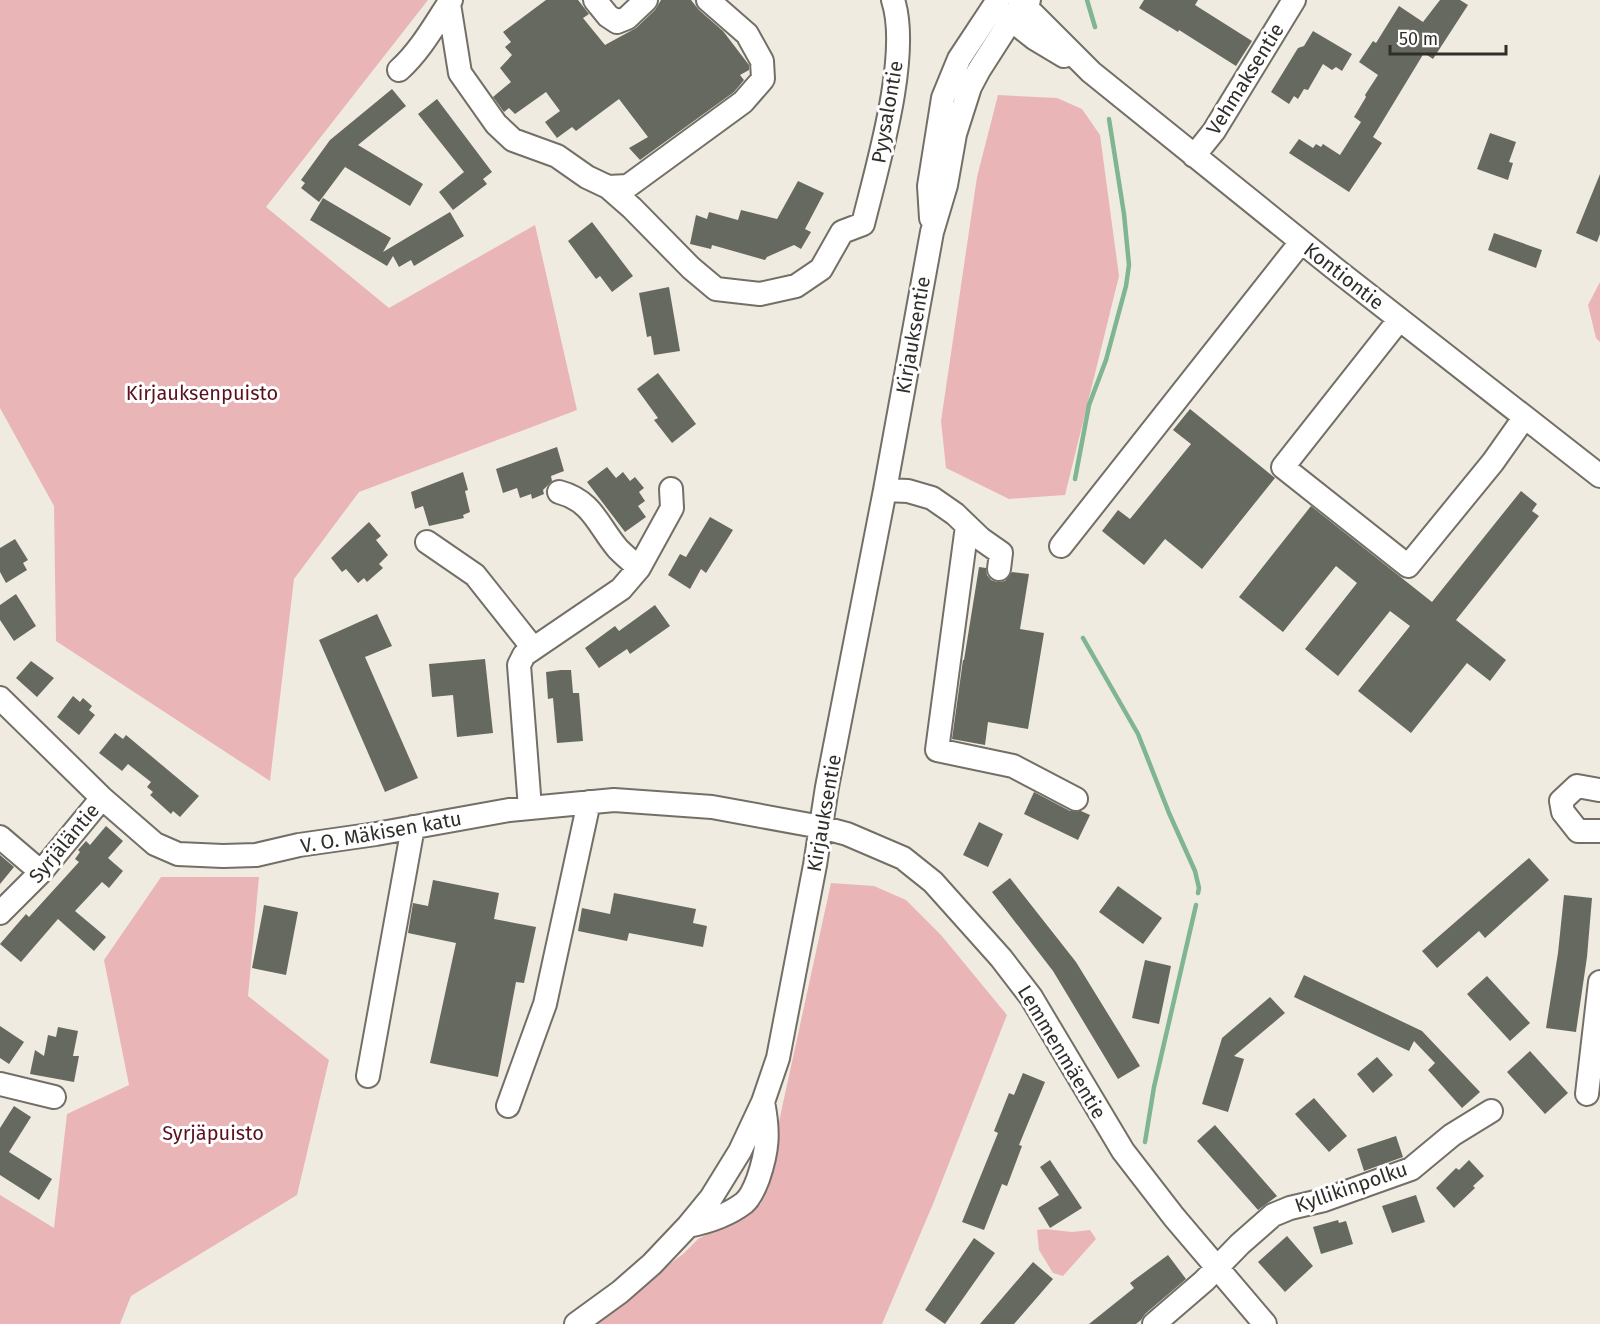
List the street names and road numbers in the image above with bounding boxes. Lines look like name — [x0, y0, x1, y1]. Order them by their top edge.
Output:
street label: Vehmaksentie — [1201, 19, 1289, 139]
street label: Pyysalontie — [866, 59, 908, 165]
street label: Kontiontie — [1299, 237, 1389, 315]
street label: Kirjauksentie — [891, 274, 935, 396]
street label: Kirjauksentie — [802, 752, 846, 874]
street label: Syrjäläntie — [24, 798, 104, 888]
street label: V. O. Mäkisen katu — [299, 806, 463, 858]
street label: Lemmenmäentie — [1013, 981, 1111, 1123]
street label: Kyllikinpolku — [1292, 1157, 1410, 1217]

